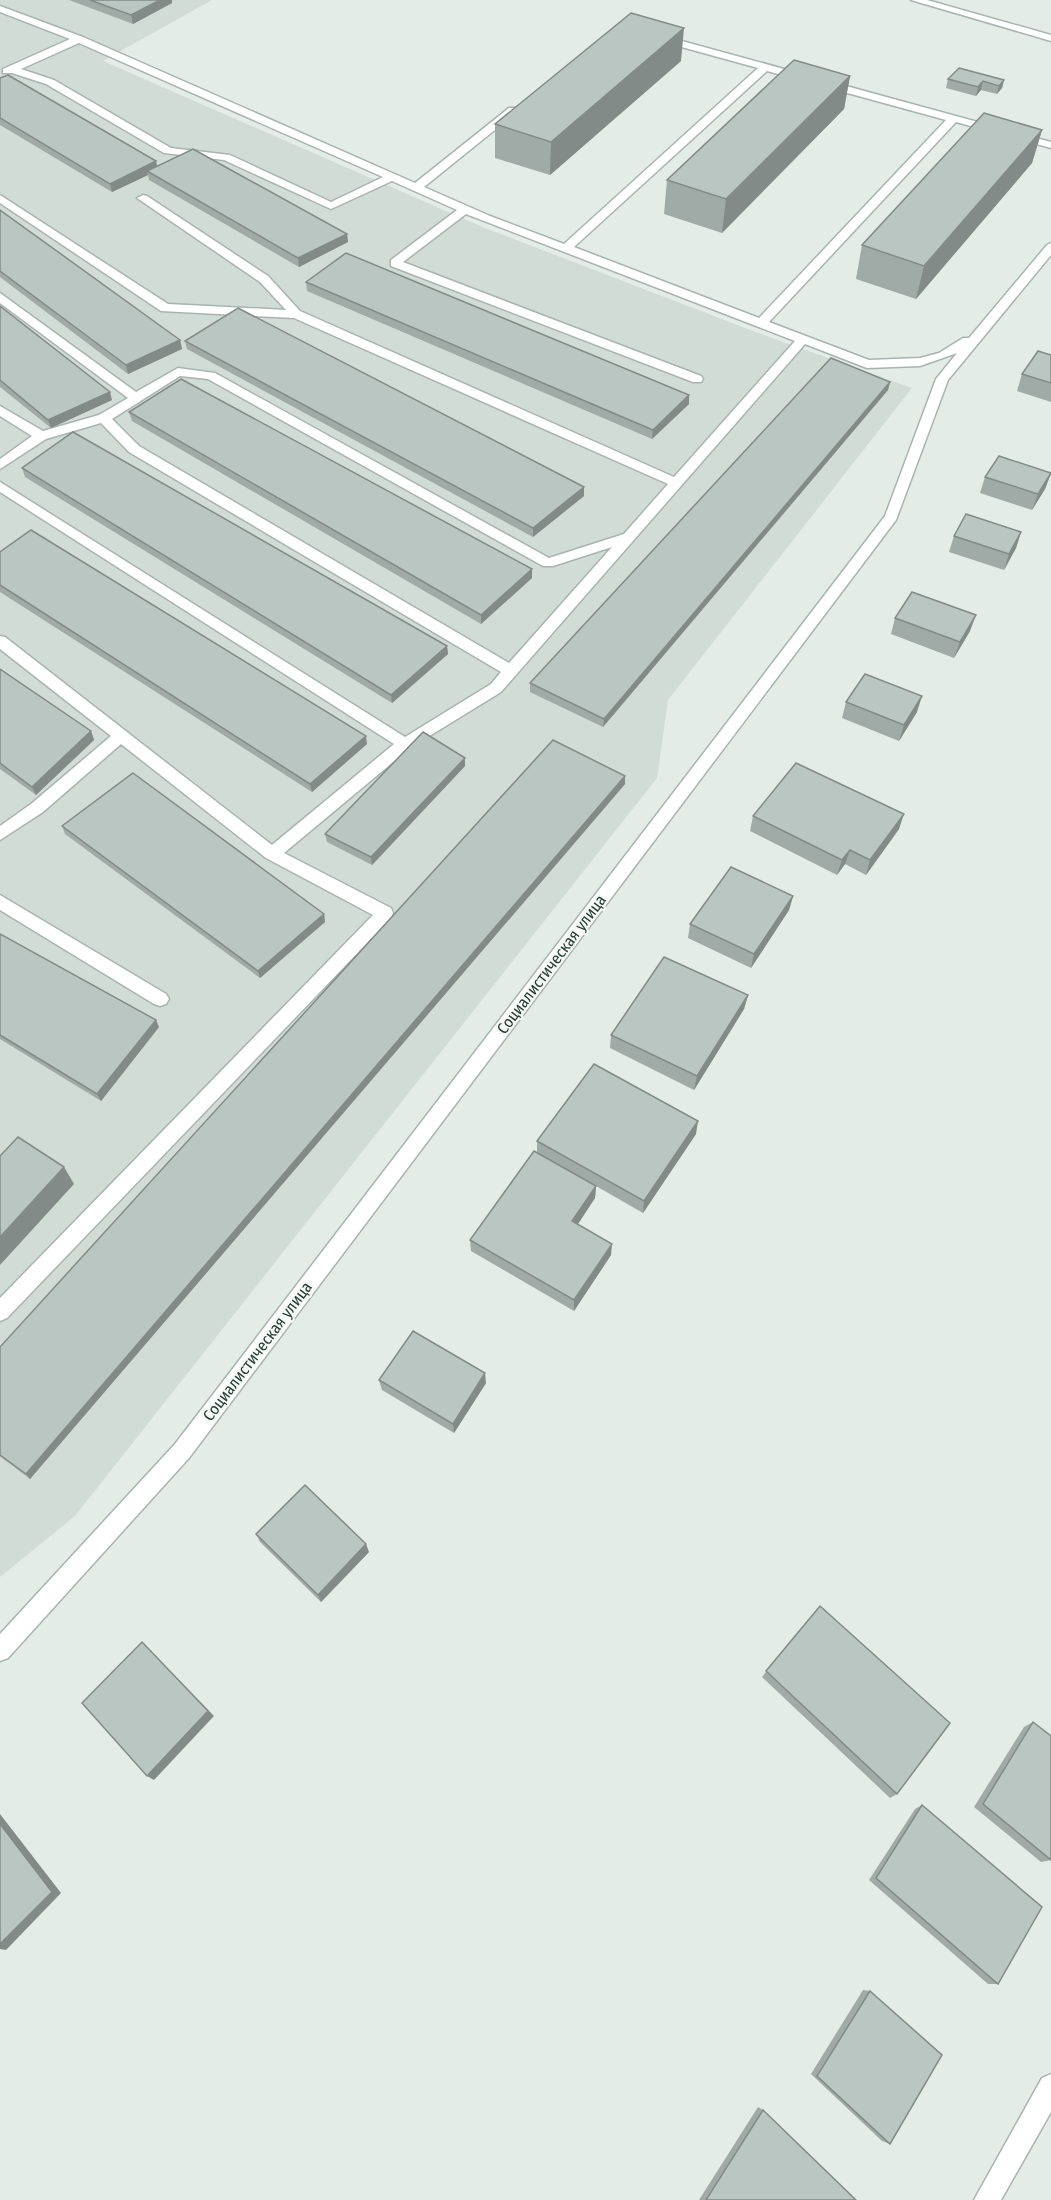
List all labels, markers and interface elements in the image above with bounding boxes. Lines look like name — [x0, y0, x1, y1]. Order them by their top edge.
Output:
street label: Социалистическая улица — [493, 891, 610, 1038]
street label: Социалистическая улица — [199, 1278, 316, 1425]

